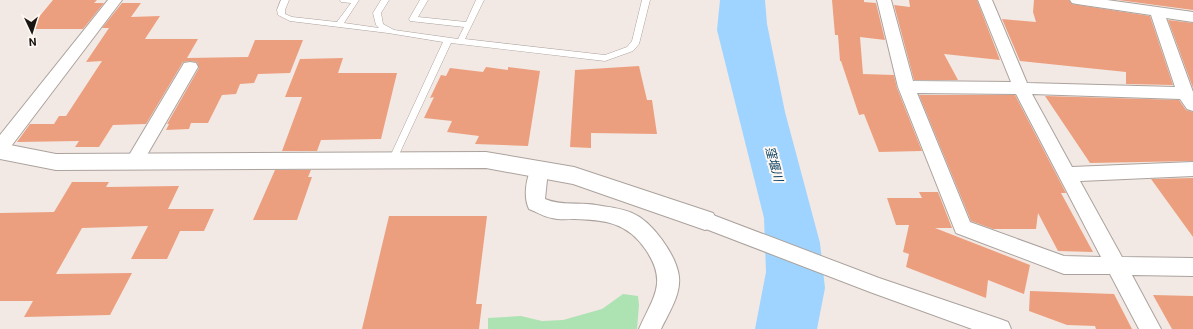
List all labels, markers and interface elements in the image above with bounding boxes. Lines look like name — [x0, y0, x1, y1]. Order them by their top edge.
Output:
north arrow — [12, 12, 52, 52]
text: N — [28, 35, 37, 48]
water label: 窪堰川 — [763, 145, 786, 185]

